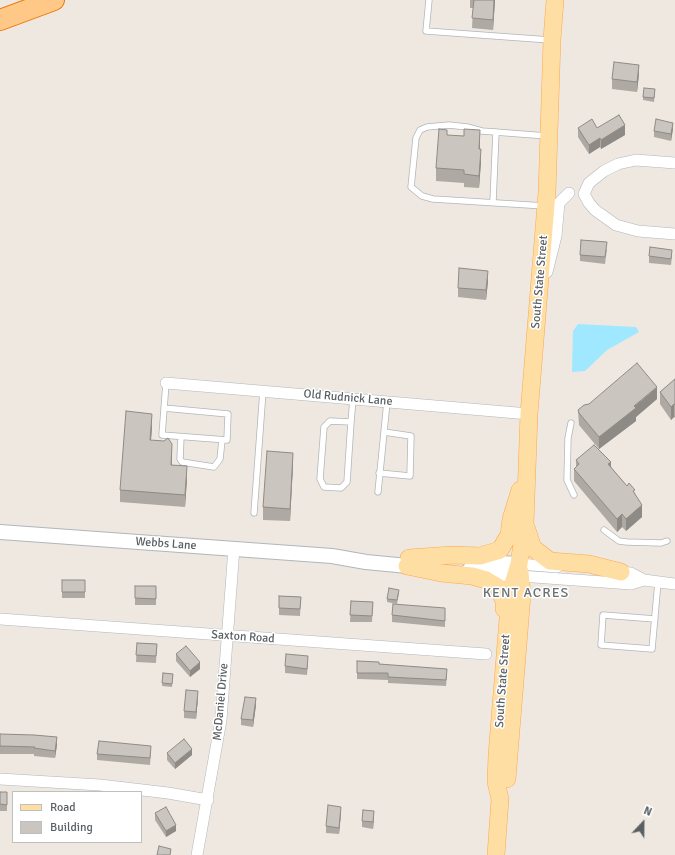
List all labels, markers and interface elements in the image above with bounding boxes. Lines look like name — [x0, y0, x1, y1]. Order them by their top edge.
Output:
street label: South State Street — [529, 235, 551, 329]
street label: Old Rudnick Lane — [303, 387, 393, 409]
street label: Webbs Lane — [135, 535, 197, 553]
district label: KENT ACRES — [483, 585, 569, 601]
street label: Saxton Road — [211, 628, 275, 646]
street label: South State Street — [493, 634, 513, 728]
street label: McDaniel Drive — [210, 663, 232, 741]
legend — [12, 791, 142, 843]
text: Road — [50, 800, 76, 815]
north arrow — [623, 803, 663, 843]
text: N — [642, 804, 654, 819]
text: Building — [50, 820, 93, 835]

